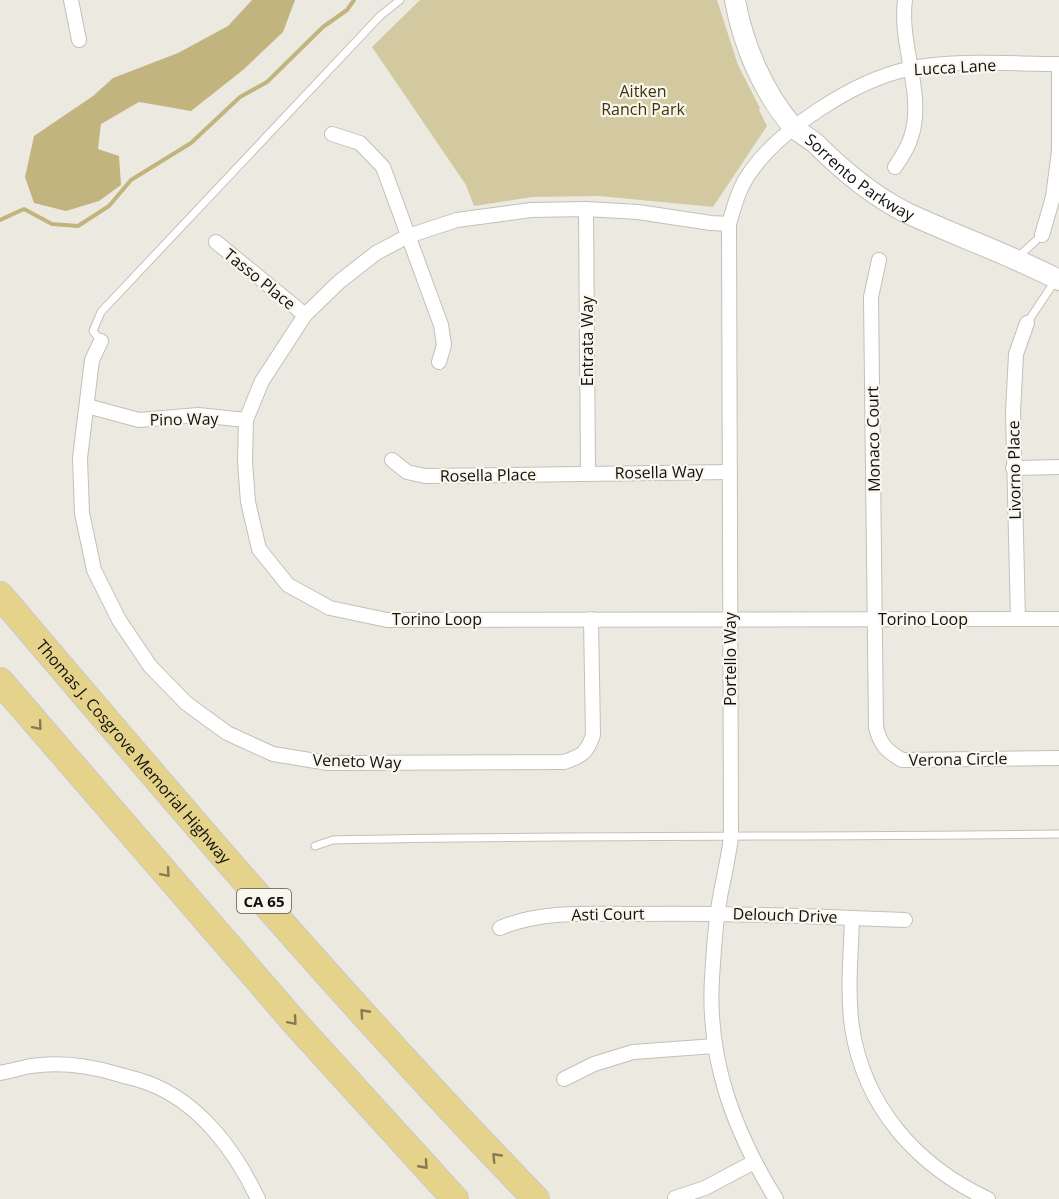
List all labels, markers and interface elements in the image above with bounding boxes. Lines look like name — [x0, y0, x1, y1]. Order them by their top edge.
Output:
street label: Lucca Lane — [913, 54, 997, 80]
park label: Aitken Ranch Park — [601, 80, 685, 120]
street label: Sorrento Parkway — [801, 128, 919, 226]
street label: Tasso Place — [220, 243, 300, 315]
street label: Entrata Way — [576, 295, 598, 386]
street label: Monaco Court — [861, 386, 885, 492]
street label: Pino Way — [149, 407, 220, 431]
street label: Livorno Place — [1002, 420, 1026, 520]
street label: Rosella Way — [614, 460, 705, 484]
street label: Rosella Place — [440, 463, 536, 487]
street label: Torino Loop — [392, 608, 482, 630]
street label: Torino Loop — [878, 608, 968, 630]
street label: Portello Way — [719, 611, 741, 706]
street label: Thomas J. Cosgrove Memorial Highway — [31, 635, 237, 869]
one-way arrow — [31, 719, 42, 730]
street label: Verona Circle — [908, 747, 1008, 771]
street label: Veneto Way — [312, 748, 403, 774]
one-way arrow — [159, 866, 170, 877]
road number: CA 65 — [237, 889, 291, 913]
street label: Asti Court — [571, 902, 645, 926]
street label: Delouch Drive — [732, 902, 838, 928]
one-way arrow — [360, 1009, 371, 1020]
one-way arrow — [286, 1014, 297, 1025]
one-way arrow — [492, 1153, 503, 1164]
one-way arrow — [417, 1158, 428, 1169]

